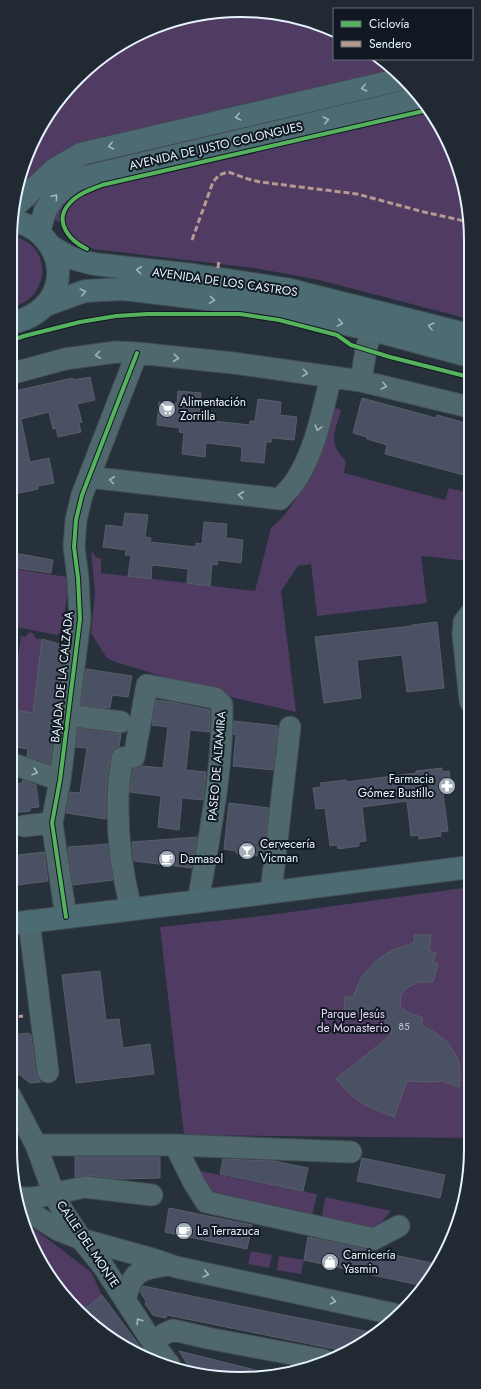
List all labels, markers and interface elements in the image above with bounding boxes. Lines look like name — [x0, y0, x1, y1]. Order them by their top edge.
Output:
legend — [333, 8, 473, 60]
text: Ciclovía — [369, 15, 410, 33]
text: Sendero — [369, 35, 412, 53]
one-way arrow — [361, 83, 368, 91]
one-way arrow — [235, 112, 241, 120]
street label: AVENIDA DE JUSTO COLONGUES — [127, 117, 305, 175]
one-way arrow — [322, 117, 329, 125]
one-way arrow — [108, 141, 115, 150]
one-way arrow — [51, 195, 58, 202]
street label: AVENIDA DE LOS CASTROS — [151, 263, 299, 301]
one-way arrow — [136, 265, 142, 274]
one-way arrow — [80, 289, 86, 297]
one-way arrow — [209, 295, 215, 304]
one-way arrow — [337, 318, 343, 326]
one-way arrow — [428, 322, 435, 330]
one-way arrow — [95, 350, 101, 359]
one-way arrow — [173, 353, 179, 362]
one-way arrow — [302, 368, 308, 377]
one-way arrow — [380, 382, 387, 390]
place label: Alimentación Zorrilla — [180, 393, 246, 425]
supermarket icon: Alimentación Zorrilla — [157, 399, 177, 419]
one-way arrow — [314, 424, 323, 431]
one-way arrow — [109, 476, 115, 485]
one-way arrow — [238, 490, 245, 499]
street label: BAJADA DE LA CALZADA — [46, 610, 78, 743]
street label: PASEO DE ALTAMIRA — [203, 710, 231, 822]
one-way arrow — [31, 767, 38, 775]
place label: Farmacia Gómez Bustillo — [358, 770, 434, 802]
pharmacy icon: Farmacia Gómez Bustillo — [437, 776, 457, 796]
place label: Cervecería Vicman — [260, 835, 315, 867]
bar icon: Cervecería Vicman — [237, 841, 257, 861]
cafe icon: Damasol — [157, 849, 177, 869]
place label: Damasol — [180, 850, 223, 868]
park label: Parque Jesús de Monasterio — [317, 1005, 390, 1037]
house number: 85 — [398, 1019, 410, 1034]
street label: CALLE DEL MONTE — [52, 1197, 124, 1291]
cafe icon: La Terrazuca — [174, 1221, 194, 1241]
place label: La Terrazuca — [197, 1222, 260, 1240]
place label: Carnicería Yasmin — [343, 1246, 396, 1278]
shop icon: Carnicería Yasmin — [320, 1252, 340, 1272]
one-way arrow — [203, 1269, 209, 1277]
one-way arrow — [330, 1297, 336, 1305]
one-way arrow — [136, 1318, 143, 1325]

